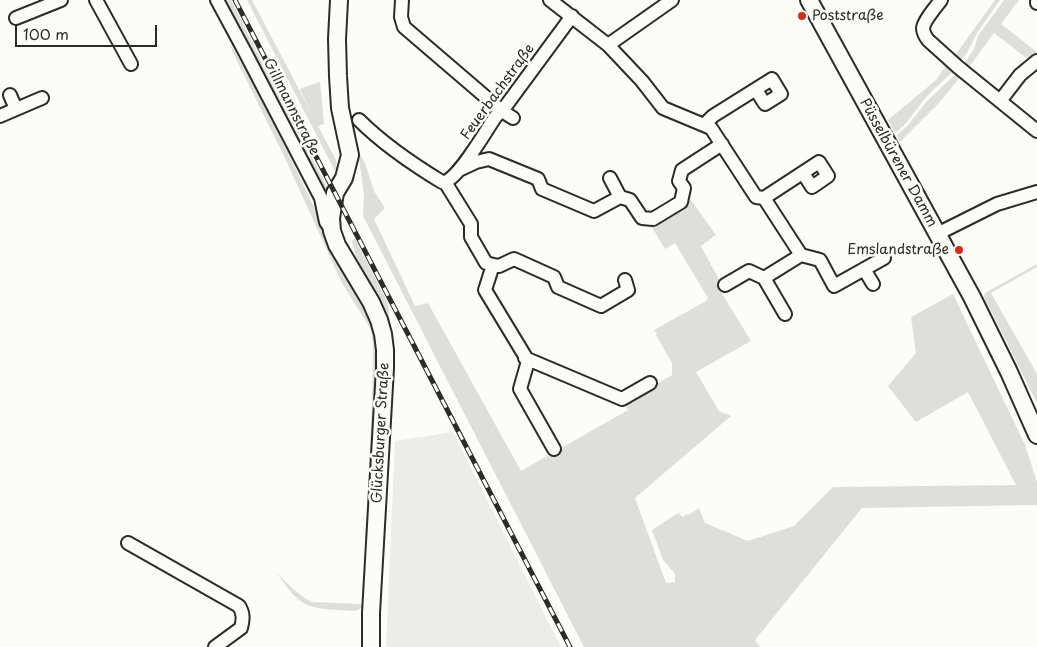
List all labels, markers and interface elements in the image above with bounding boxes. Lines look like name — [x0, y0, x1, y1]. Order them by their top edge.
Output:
place label: Poststraße — [812, 8, 884, 24]
marker: Poststraße — [796, 10, 808, 22]
scale bar — [18, 15, 160, 47]
text: 100 m — [23, 22, 69, 45]
street label: Feuerbachstraße — [458, 41, 538, 143]
street label: Gillmannstraße — [259, 56, 323, 158]
street label: Püsselbürener Damm — [856, 96, 940, 230]
place label: Emslandstraße — [847, 242, 949, 258]
marker: Emslandstraße — [953, 244, 965, 256]
street label: Glücksburger Straße — [369, 362, 393, 504]

